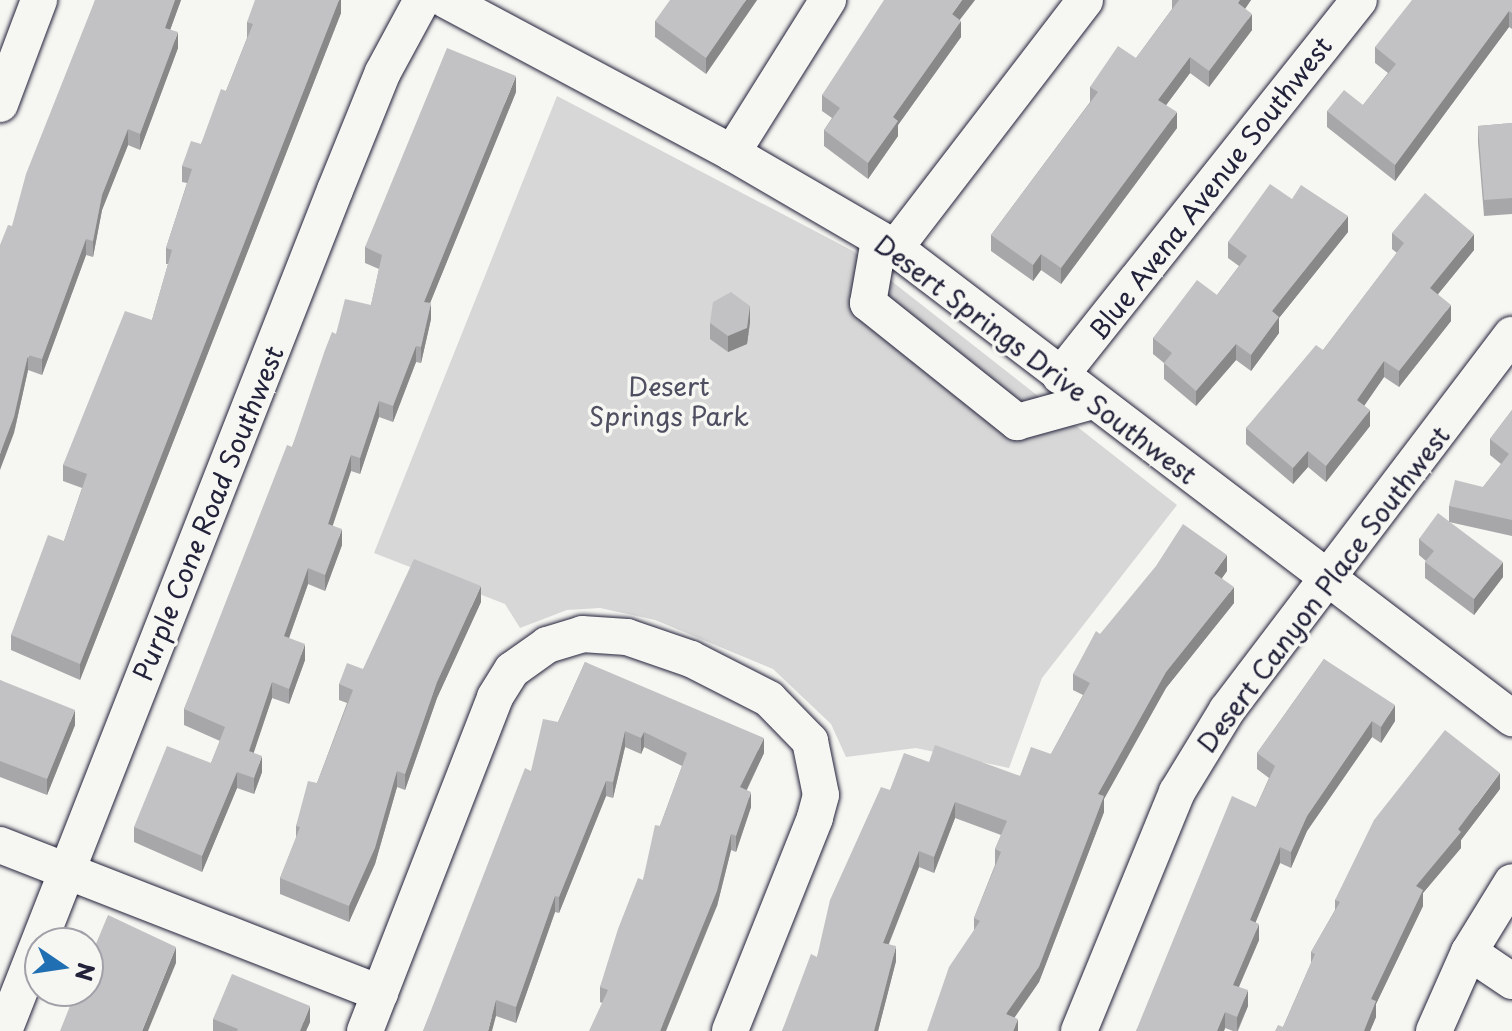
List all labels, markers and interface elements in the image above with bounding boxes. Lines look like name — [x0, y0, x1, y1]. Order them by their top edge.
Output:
street label: Blue Avena Avenue Southwest — [1083, 31, 1337, 345]
street label: Desert Springs Drive Southwest — [869, 228, 1203, 490]
street label: Purple Cone Road Southwest — [126, 340, 290, 686]
park label: Desert Springs Park — [589, 370, 749, 432]
street label: Desert Canyon Place Southwest — [1190, 420, 1456, 758]
north arrow — [24, 927, 104, 1007]
text: N — [68, 960, 104, 984]

